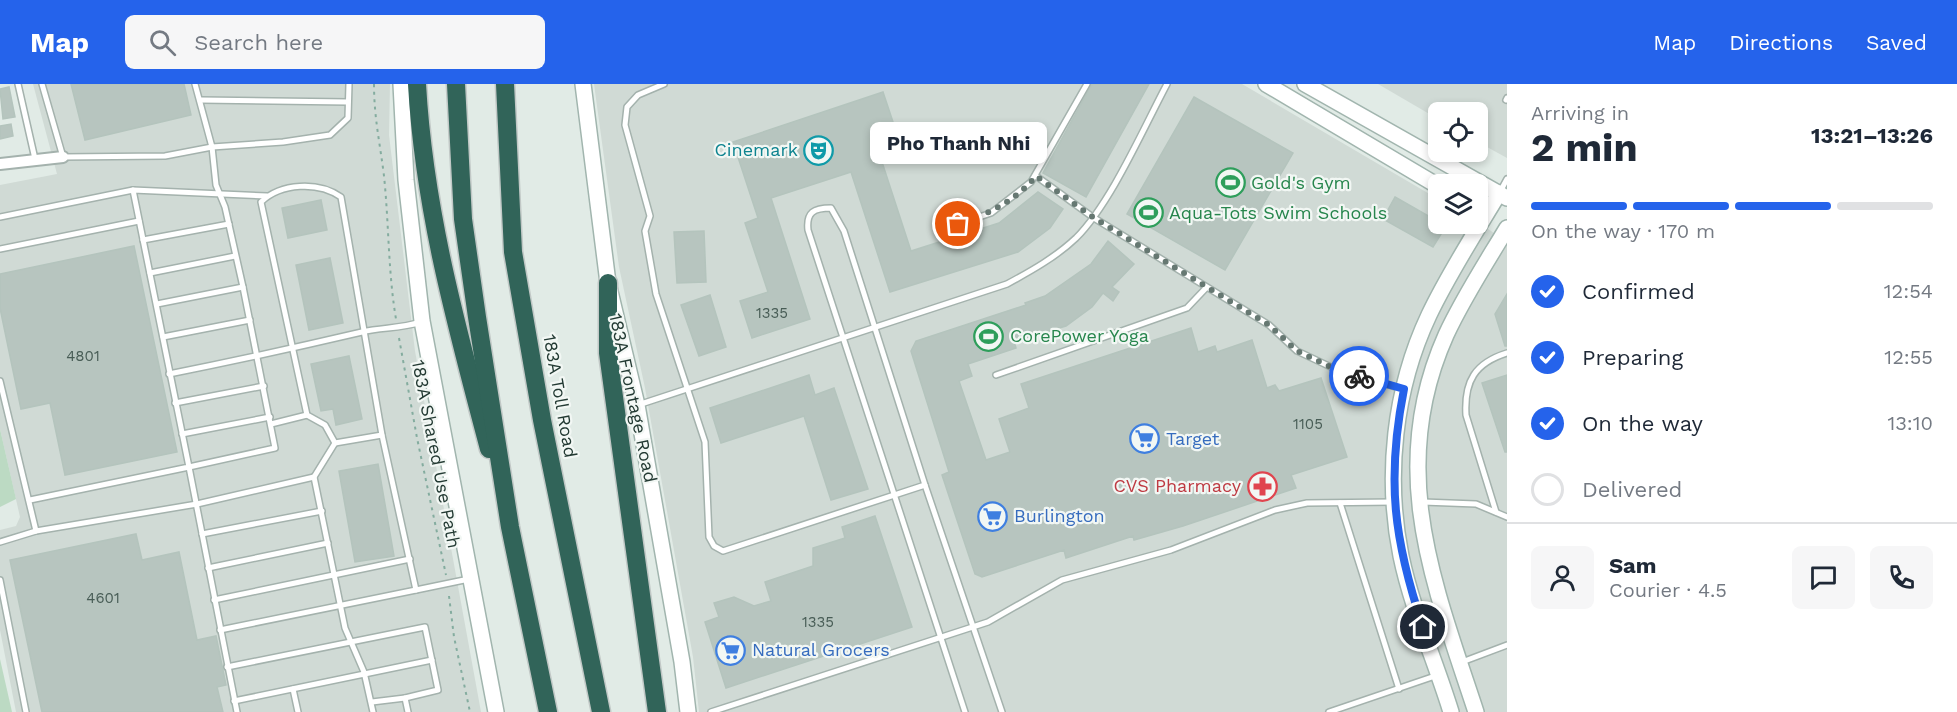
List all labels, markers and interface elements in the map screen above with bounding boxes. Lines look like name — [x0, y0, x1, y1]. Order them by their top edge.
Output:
search box — [125, 15, 545, 69]
text: Map — [30, 26, 89, 59]
icon: search — [146, 26, 179, 59]
text: Search here — [194, 30, 323, 55]
text: Map — [1653, 30, 1696, 55]
text: Directions — [1729, 30, 1833, 55]
text: Saved — [1866, 30, 1927, 55]
text: Arriving in — [1531, 101, 1629, 125]
map controls — [1428, 102, 1488, 234]
button: locate — [1428, 102, 1488, 162]
callout: Pho Thanh Nhi — [870, 122, 1046, 164]
text: 13:21–13:26 — [1811, 123, 1933, 148]
text: 2 min — [1531, 125, 1638, 170]
text: Pho Thanh Nhi — [887, 131, 1030, 155]
theatre icon: Cinemark — [803, 134, 835, 166]
place label: Cinemark — [714, 139, 798, 160]
sports icon: Gold's Gym — [1214, 167, 1246, 199]
place label: Gold's Gym — [1251, 172, 1351, 193]
button: layers — [1428, 174, 1488, 234]
sports icon: Aqua-Tots Swim Schools — [1132, 197, 1164, 229]
pin — [932, 198, 983, 249]
place label: Aqua-Tots Swim Schools — [1169, 202, 1387, 223]
icon: bag — [941, 207, 974, 240]
text: On the way · 170 m — [1531, 219, 1715, 243]
icon: check — [1531, 275, 1564, 308]
text: Confirmed — [1582, 279, 1695, 304]
text: 12:54 — [1884, 279, 1933, 303]
house number: 1335 — [756, 304, 788, 322]
street label: 183A Frontage Road — [605, 311, 662, 484]
sports icon: CorePower Yoga — [973, 320, 1005, 352]
place label: CorePower Yoga — [1010, 325, 1149, 346]
street label: 183A Toll Road — [539, 332, 582, 459]
icon: check — [1531, 341, 1564, 374]
text: Preparing — [1582, 345, 1683, 370]
text: 12:55 — [1884, 345, 1933, 369]
courier — [1329, 346, 1389, 406]
house number: 4801 — [66, 347, 100, 365]
street label: 183A Shared Use Path — [408, 358, 465, 550]
icon: bike — [1343, 360, 1376, 393]
icon: check — [1531, 407, 1564, 440]
text: On the way — [1582, 411, 1703, 436]
text: 13:10 — [1887, 411, 1933, 435]
house number: 1105 — [1293, 415, 1323, 433]
supermarket icon: Target — [1129, 423, 1161, 455]
place label: Target — [1166, 428, 1220, 449]
pharmacy icon: CVS Pharmacy — [1246, 470, 1278, 502]
place label: CVS Pharmacy — [1114, 475, 1242, 496]
text: Delivered — [1582, 477, 1682, 502]
supermarket icon: Burlington — [977, 500, 1009, 532]
place label: Burlington — [1014, 505, 1105, 526]
button: person — [1531, 546, 1594, 609]
button: chat — [1792, 546, 1855, 609]
button: phone — [1870, 546, 1933, 609]
text: Sam — [1609, 553, 1657, 578]
text: Courier · 4.5 — [1609, 578, 1727, 602]
house number: 4601 — [86, 589, 120, 607]
pin — [1397, 601, 1448, 652]
icon: home — [1406, 610, 1439, 643]
house number: 1335 — [802, 613, 834, 631]
supermarket icon: Natural Grocers — [715, 634, 747, 666]
place label: Natural Grocers — [752, 639, 890, 660]

